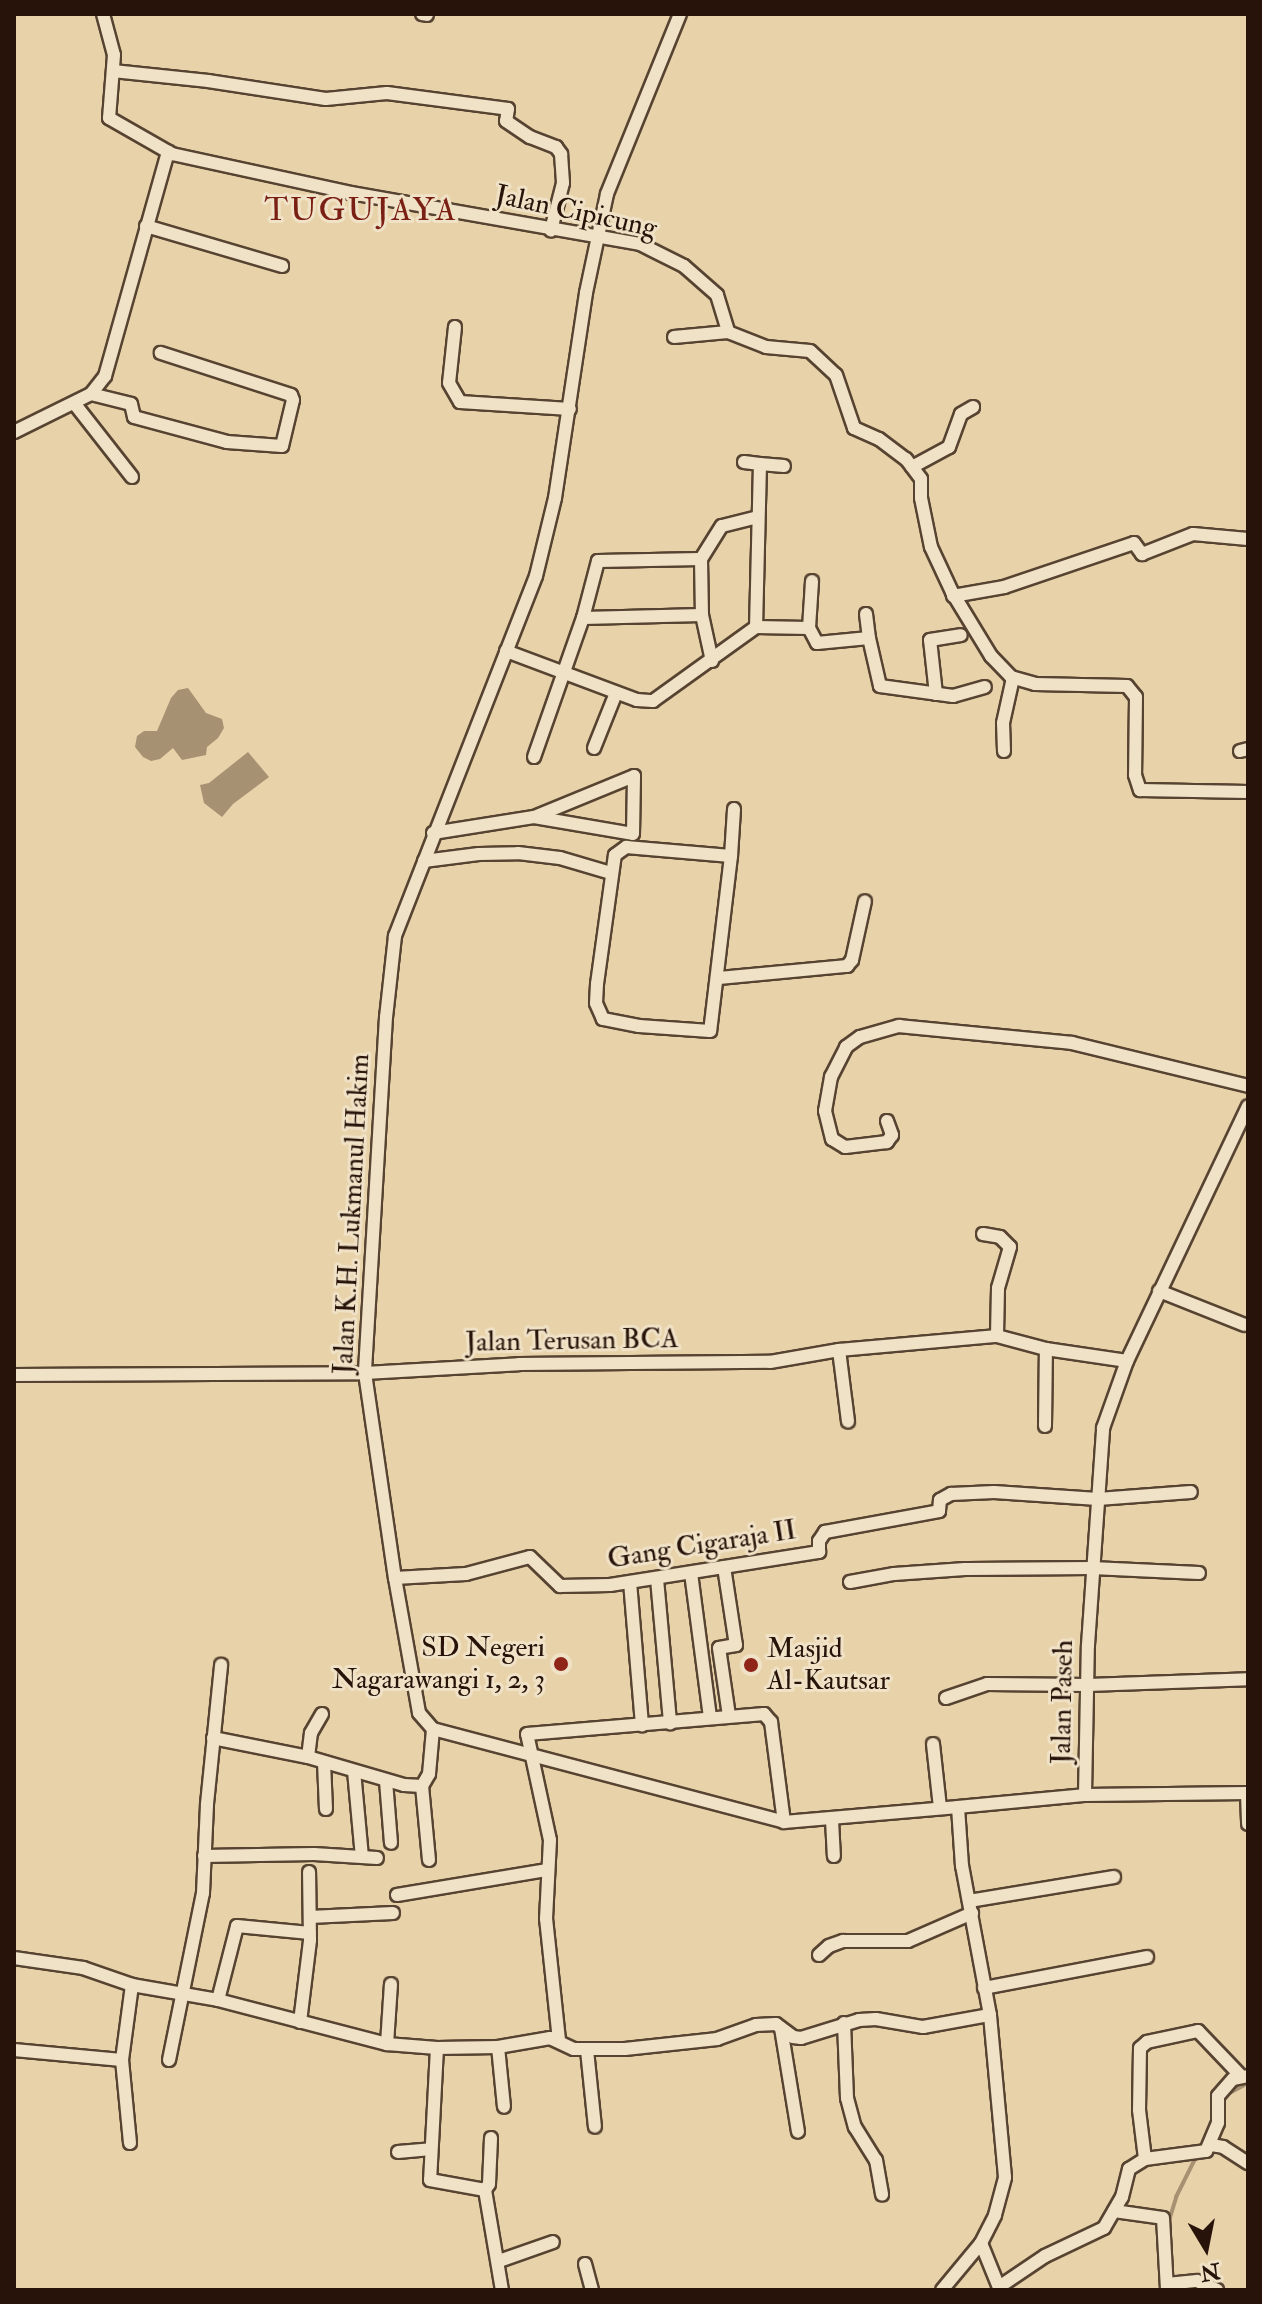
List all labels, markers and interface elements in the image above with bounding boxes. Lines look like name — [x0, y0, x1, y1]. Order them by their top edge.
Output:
street label: Jalan Cipicung — [492, 178, 660, 246]
district label: TUGUJAYA — [264, 191, 458, 229]
street label: Jalan K.H. Lukmanul Hakim — [327, 1053, 377, 1375]
street label: Jalan Terusan BCA — [465, 1322, 679, 1360]
street label: Gang Cigaraja II — [605, 1513, 799, 1577]
place label: SD Negeri Nagarawangi 1, 2, 3 — [332, 1631, 545, 1697]
place label: Masjid Al-Kautsar — [767, 1632, 890, 1698]
street label: Jalan Paseh — [1045, 1639, 1081, 1765]
marker: SD Negeri Nagarawangi 1, 2, 3 — [552, 1655, 570, 1673]
marker: Masjid Al-Kautsar — [742, 1656, 760, 1674]
north arrow — [1166, 2208, 1246, 2288]
text: N — [1198, 2256, 1222, 2287]

